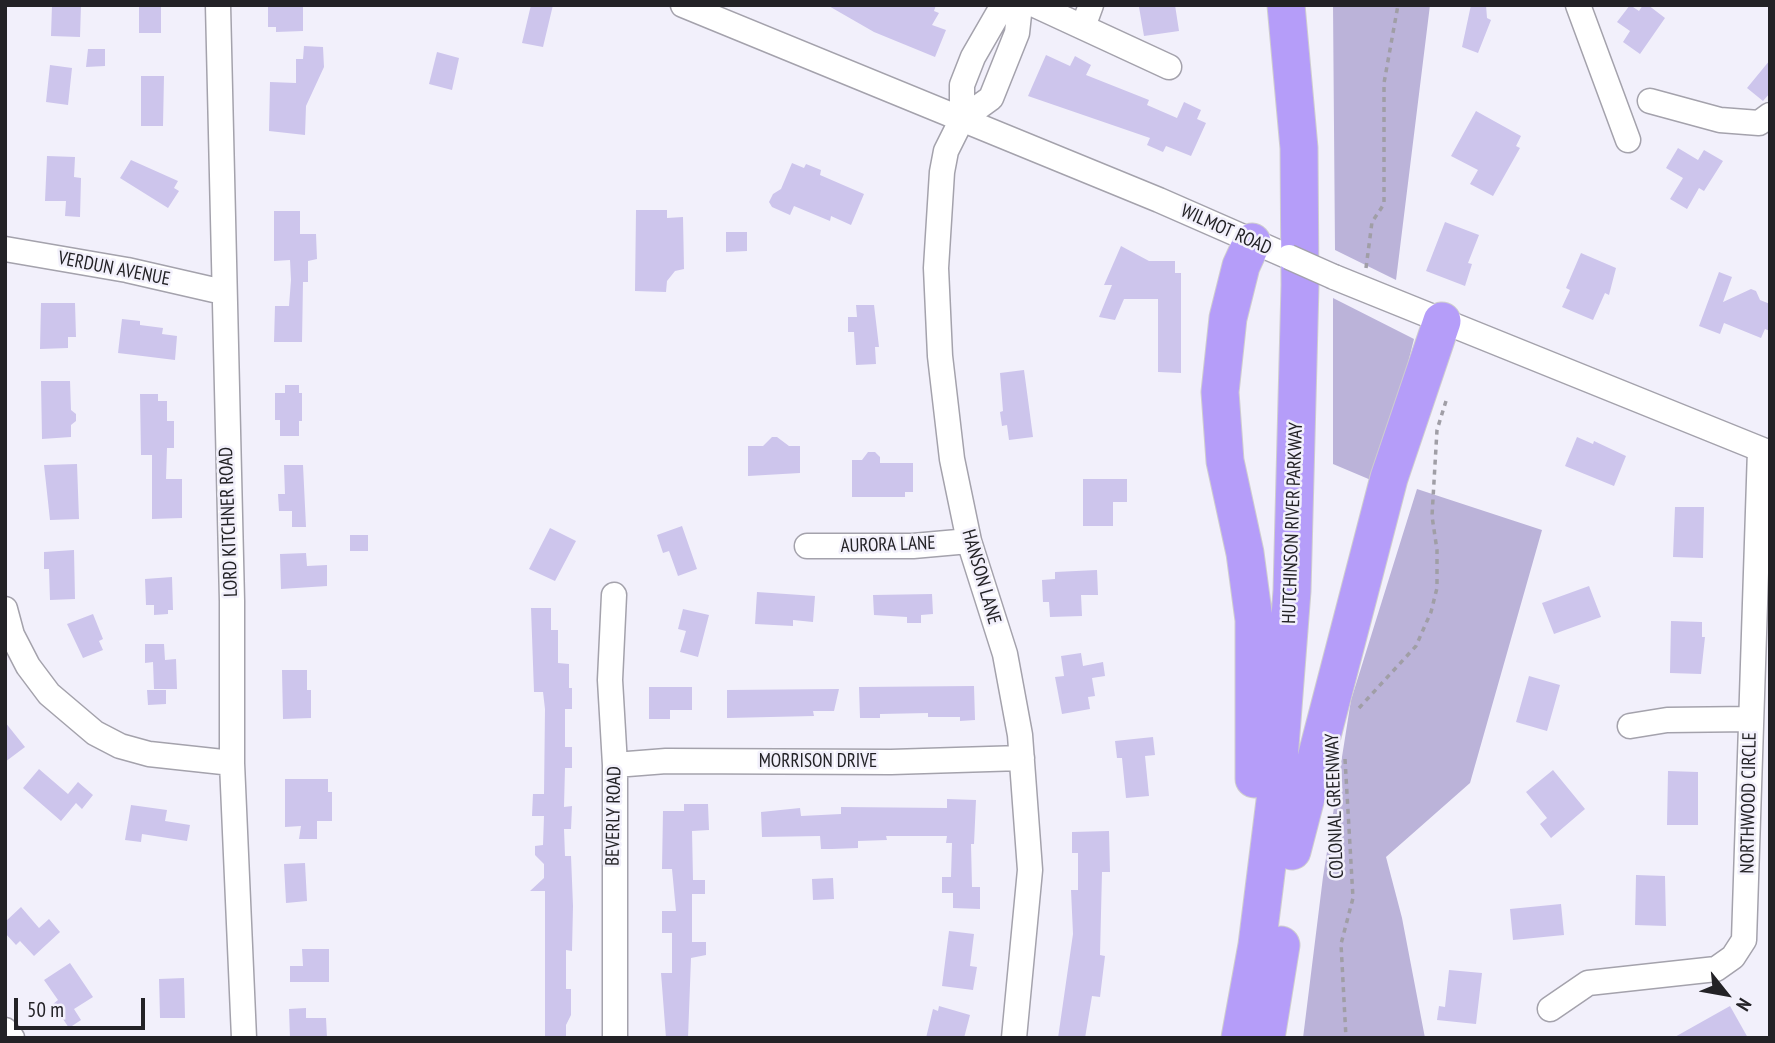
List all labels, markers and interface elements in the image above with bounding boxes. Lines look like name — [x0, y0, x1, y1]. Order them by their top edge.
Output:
street label: WILMOT ROAD — [1177, 200, 1275, 260]
street label: VERDUN AVENUE — [56, 247, 172, 291]
street label: HUTCHINSON RIVER PARKWAY — [1278, 422, 1308, 624]
street label: LORD KITCHNER ROAD — [215, 447, 243, 597]
street label: HANSON LANE — [957, 527, 1005, 627]
street label: AURORA LANE — [840, 532, 936, 558]
street label: NORTHWOOD CIRCLE — [1736, 732, 1762, 874]
street label: COLONIAL GREENWAY — [1321, 733, 1349, 879]
street label: MORRISON DRIVE — [759, 751, 877, 773]
street label: BEVERLY ROAD — [602, 766, 626, 866]
north arrow — [1691, 959, 1761, 1029]
scale bar — [18, 984, 149, 1028]
text: N — [1731, 994, 1757, 1015]
text: 50 m — [27, 996, 64, 1023]

